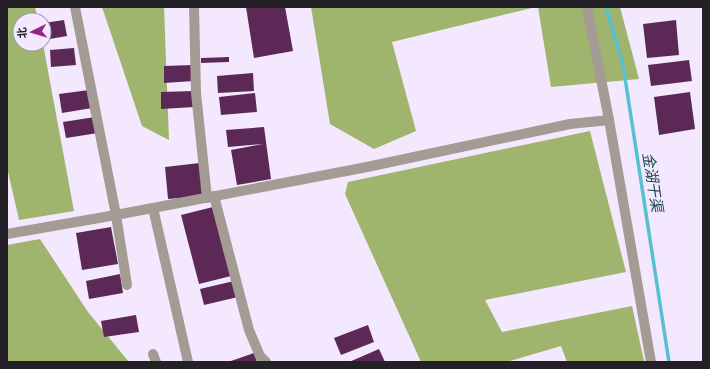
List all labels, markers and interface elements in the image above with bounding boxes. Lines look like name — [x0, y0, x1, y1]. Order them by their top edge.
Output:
north arrow — [12, 12, 52, 52]
text: 北 — [16, 27, 28, 39]
water label: 金湖干渠 — [640, 151, 666, 215]

